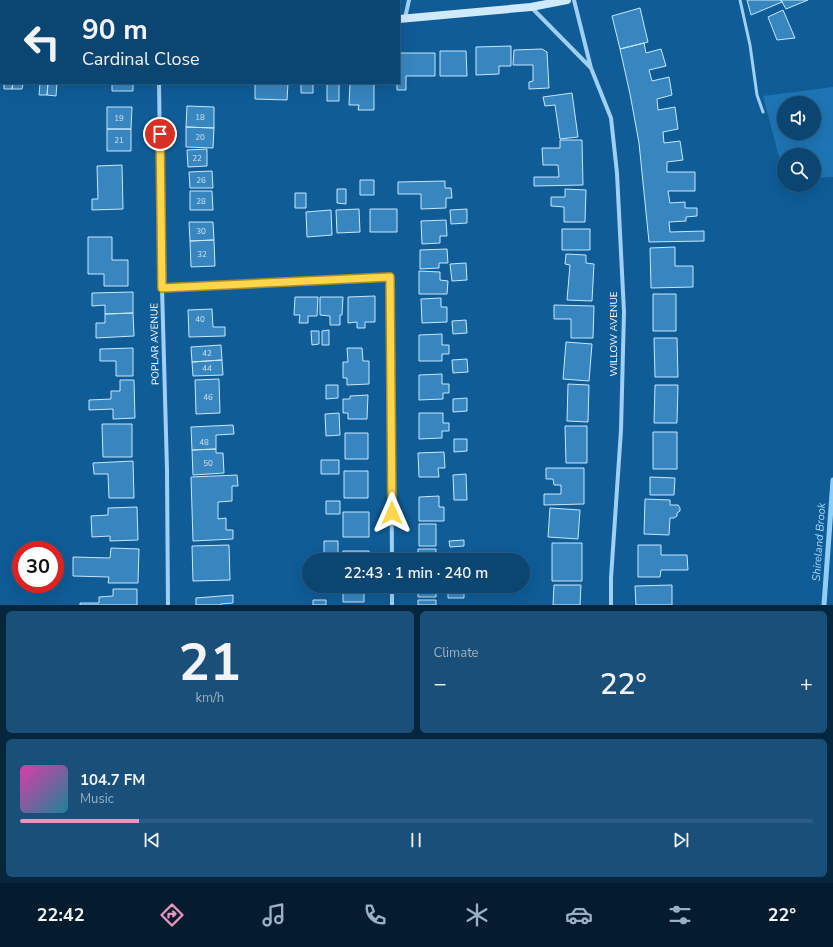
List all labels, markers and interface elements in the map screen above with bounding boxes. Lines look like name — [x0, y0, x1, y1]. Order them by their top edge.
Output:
text: 90 m — [82, 11, 148, 49]
icon: left — [16, 16, 68, 68]
text: Cardinal Close — [82, 47, 200, 71]
map controls — [777, 96, 821, 192]
button: sound — [777, 96, 821, 140]
house number: 18 — [195, 112, 205, 123]
house number: 19 — [114, 113, 124, 124]
pin — [143, 117, 177, 151]
icon: arrive — [149, 123, 171, 145]
house number: 20 — [195, 132, 205, 143]
house number: 21 — [114, 135, 124, 146]
button: search — [777, 148, 821, 192]
house number: 22 — [192, 153, 202, 164]
house number: 26 — [196, 175, 206, 186]
house number: 28 — [196, 196, 206, 207]
house number: 30 — [196, 226, 206, 237]
house number: 32 — [197, 249, 207, 260]
street label: WILLOW AVENUE — [607, 291, 621, 377]
street label: POPLAR AVENUE — [147, 303, 163, 385]
house number: 40 — [195, 314, 205, 325]
house number: 42 — [202, 348, 212, 359]
house number: 44 — [202, 363, 212, 374]
house number: 46 — [203, 392, 213, 403]
house number: 48 — [199, 437, 209, 448]
house number: 50 — [203, 458, 213, 469]
position arrow — [371, 492, 413, 534]
water label: Shireland Brook — [809, 502, 829, 582]
speed limit sign: 30 — [12, 541, 64, 593]
text: 22:43 · 1 min · 240 m — [344, 563, 488, 583]
text: 21 — [179, 627, 241, 698]
text: Climate — [434, 644, 479, 662]
text: 22° — [600, 664, 647, 705]
text: − — [434, 669, 447, 699]
text: + — [800, 669, 813, 699]
text: km/h — [195, 689, 224, 707]
text: 104.7 FM — [80, 770, 145, 790]
text: Music — [80, 790, 114, 808]
icon: previous — [141, 829, 163, 851]
icon: pause — [405, 829, 427, 851]
icon: next — [670, 829, 692, 851]
icon: directions — [158, 901, 186, 929]
icon: music — [260, 901, 288, 929]
icon: phone — [361, 901, 389, 929]
icon: climate — [463, 901, 491, 929]
icon: car — [565, 901, 593, 929]
icon: filters — [666, 901, 694, 929]
text: 22:42 — [37, 903, 84, 927]
text: 22° — [768, 903, 796, 927]

